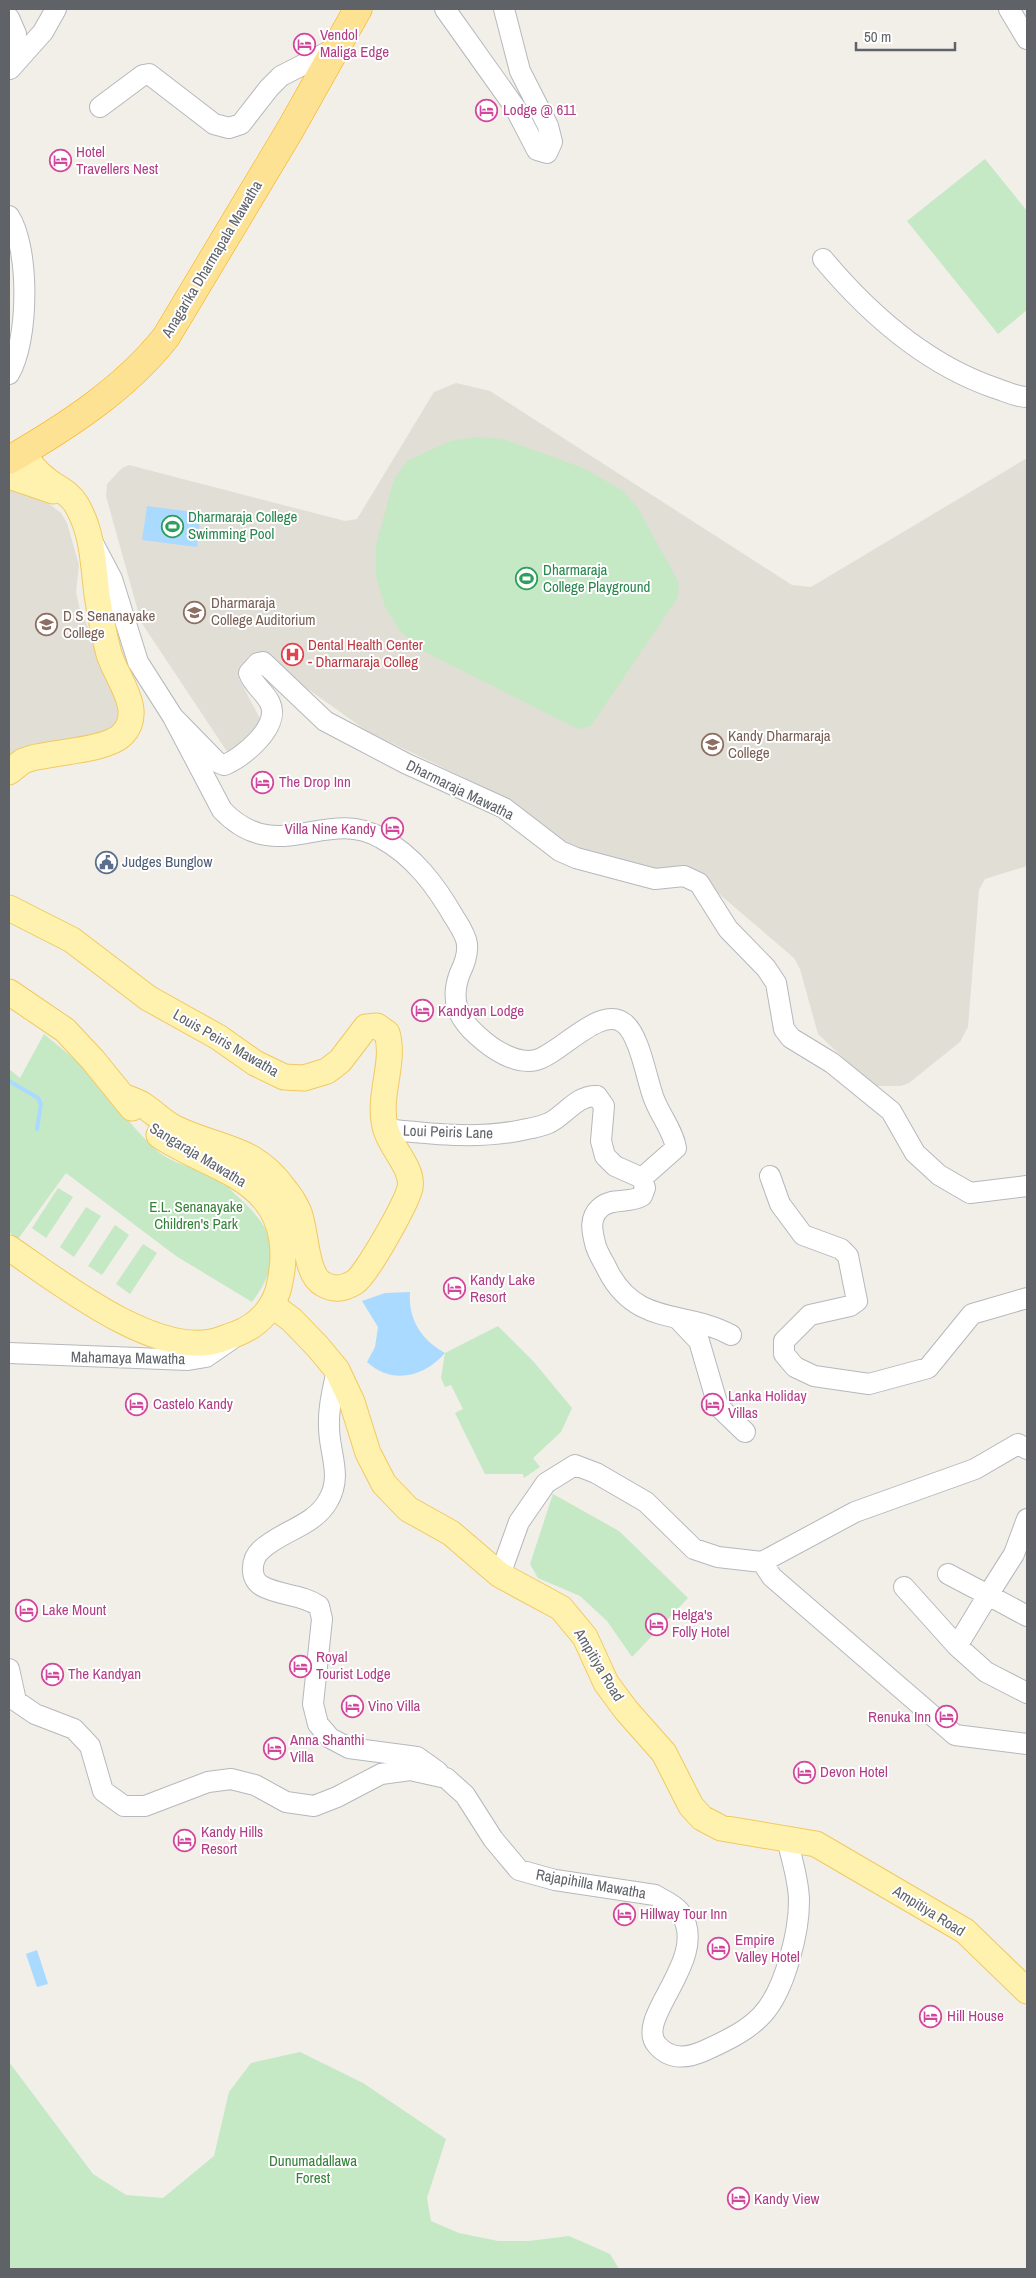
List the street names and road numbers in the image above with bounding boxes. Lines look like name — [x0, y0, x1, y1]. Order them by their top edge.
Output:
street label: Anagarika Dharmapala Mawatha — [156, 176, 267, 342]
street label: Dharmaraja Mawatha — [403, 754, 518, 825]
street label: Louis Peiris Mawatha — [169, 1004, 283, 1081]
street label: Sangaraja Mawatha — [146, 1117, 251, 1192]
street label: Loui Peiris Lane — [403, 1119, 494, 1144]
street label: Mahamaya Mawatha — [71, 1346, 185, 1369]
street label: Ampitiya Road — [569, 1624, 629, 1705]
street label: Rajapihilla Mawatha — [534, 1863, 648, 1904]
street label: Ampitiya Road — [888, 1880, 969, 1941]

